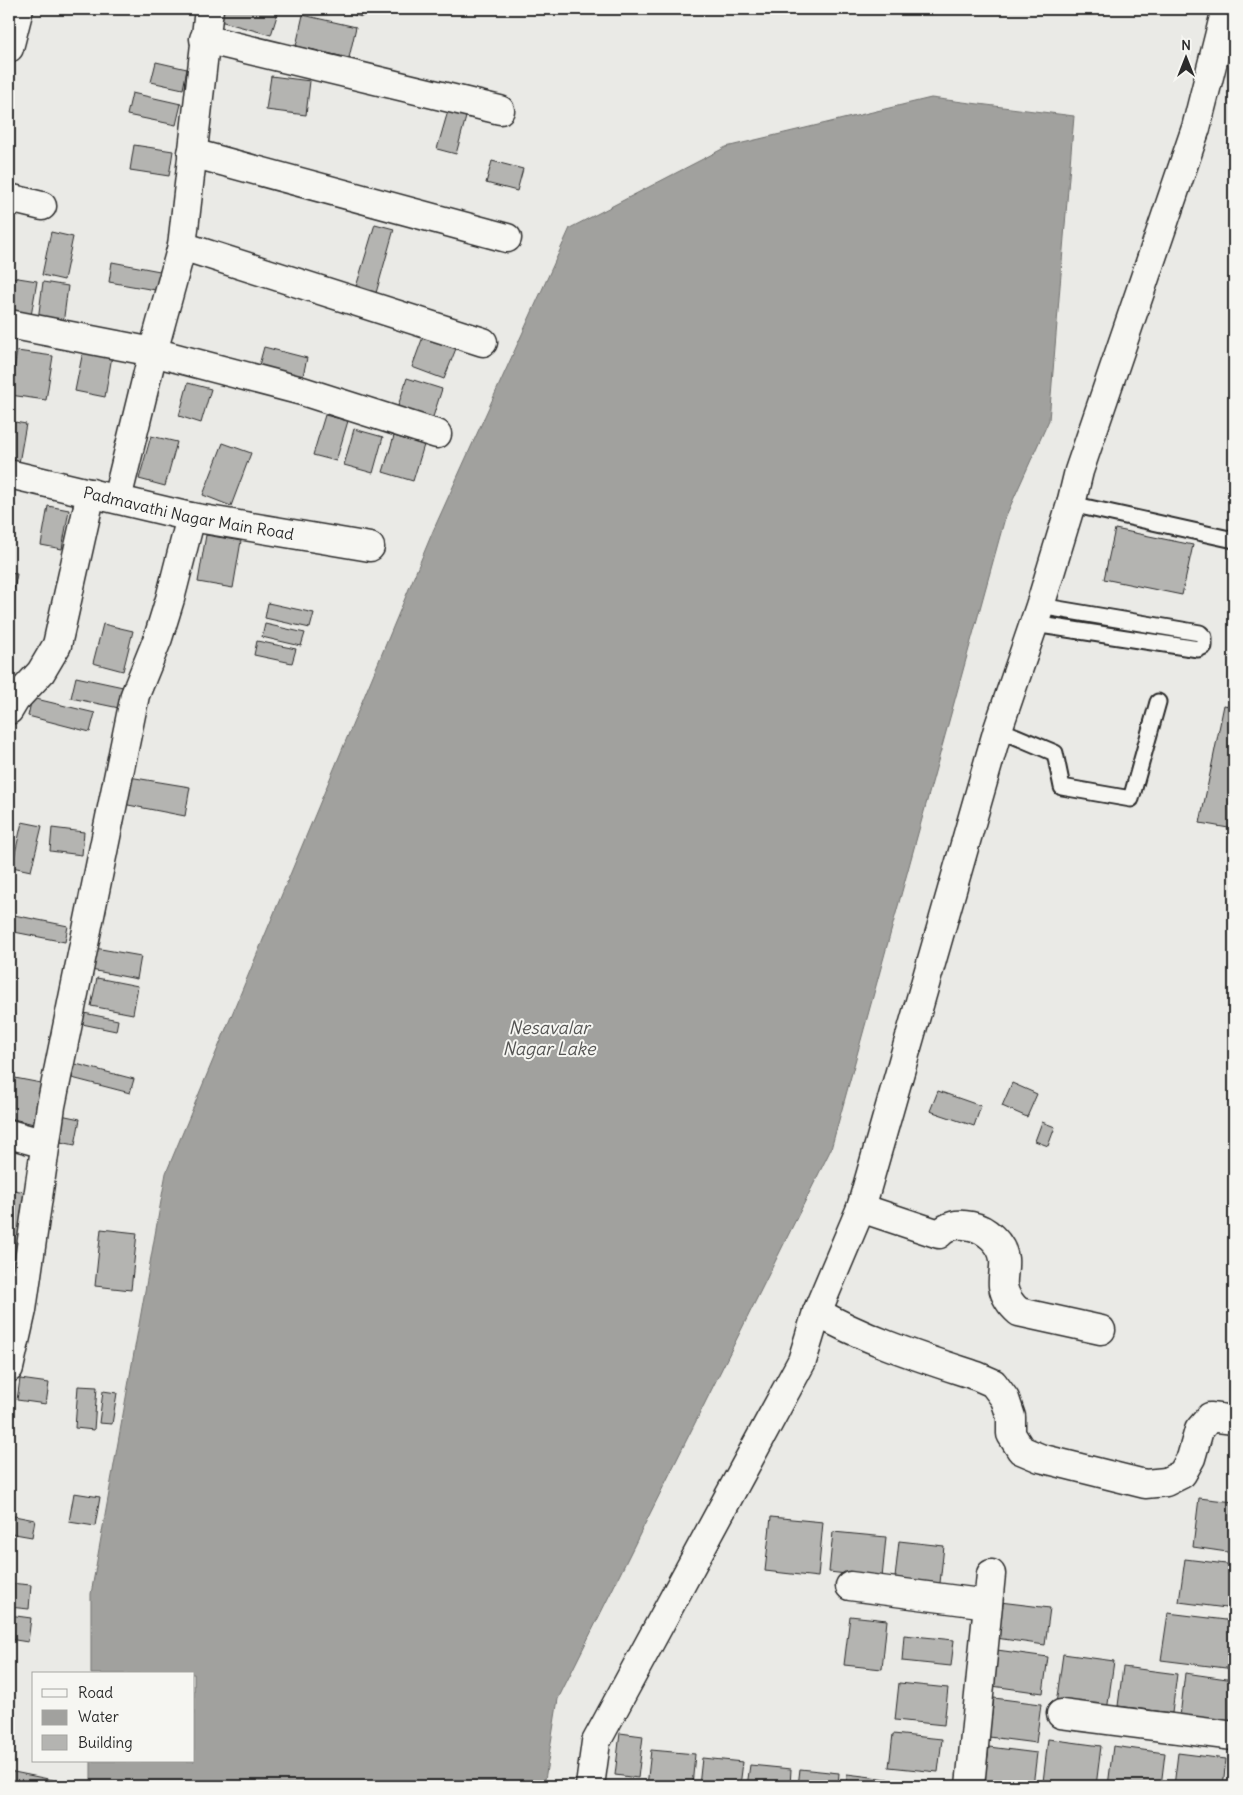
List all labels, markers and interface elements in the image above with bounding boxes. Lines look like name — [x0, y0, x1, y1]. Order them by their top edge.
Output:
north arrow — [1160, 32, 1210, 82]
text: N — [1181, 36, 1191, 54]
street label: Padmavathi Nagar Main Road — [81, 482, 295, 544]
water label: Nesavalar Nagar Lake — [502, 1016, 597, 1060]
legend — [32, 1672, 195, 1762]
text: Road — [78, 1683, 113, 1702]
text: Water — [78, 1707, 119, 1726]
text: Building — [78, 1733, 133, 1752]

